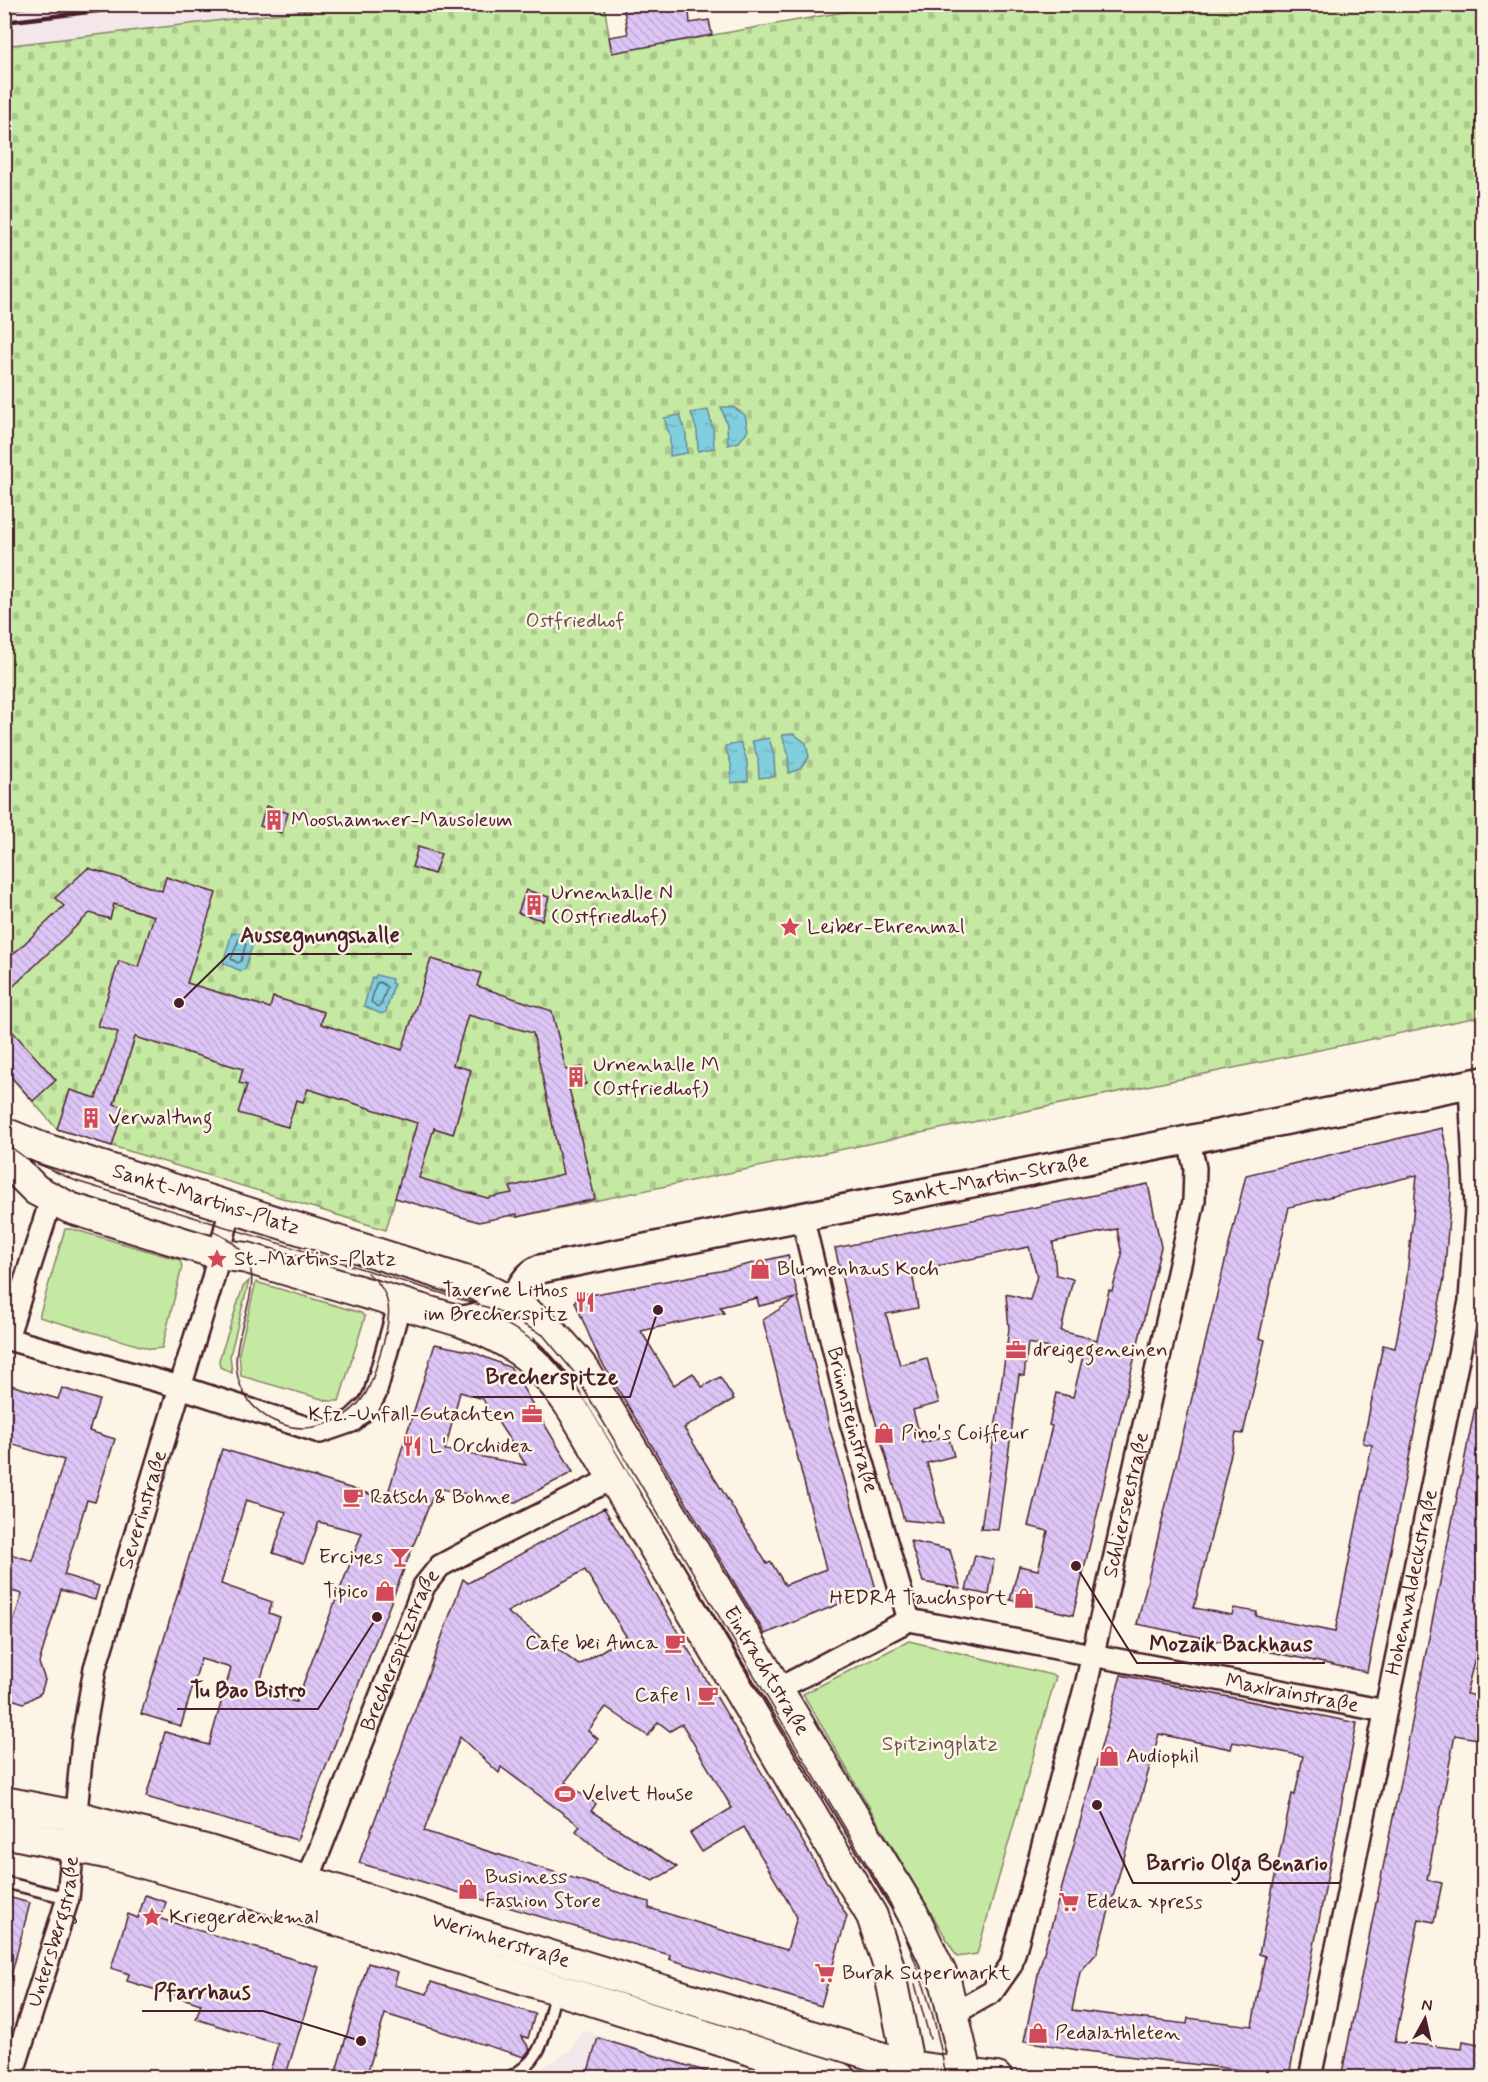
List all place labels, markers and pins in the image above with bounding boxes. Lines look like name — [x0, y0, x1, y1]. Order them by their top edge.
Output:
place label: Mooshammer-Mausoleum — [291, 806, 513, 834]
building icon: Mooshammer-Mausoleum — [262, 808, 286, 832]
place label: Urnenhalle N (Ostfriedhof) — [551, 879, 673, 931]
building icon: Urnenhalle N (Ostfriedhof) — [522, 893, 546, 917]
place label: Leiber-Ehrenmal — [807, 913, 965, 941]
callout: Aussegnungshalle — [229, 914, 412, 954]
place icon: Leiber-Ehrenmal — [778, 915, 802, 939]
place label: Urnenhalle M (Ostfriedhof) — [593, 1051, 719, 1103]
building icon: Urnenhalle M (Ostfriedhof) — [564, 1065, 588, 1089]
place label: Verwaltung — [108, 1104, 213, 1134]
building icon: Verwaltung — [79, 1106, 103, 1130]
place label: St.-Martins-Platz — [234, 1245, 396, 1273]
place icon: St.-Martins-Platz — [205, 1247, 229, 1271]
place label: Blumenhaus Koch — [777, 1255, 939, 1283]
shop icon: Blumenhaus Koch — [748, 1257, 772, 1281]
place label: Taverne Lithos im Brecherspitz — [423, 1276, 568, 1328]
restaurant icon: Taverne Lithos im Brecherspitz — [573, 1290, 597, 1314]
place label: dreigegeneinen — [1033, 1336, 1168, 1366]
office icon: dreigegeneinen — [1004, 1338, 1028, 1362]
callout: Brecherspitze — [473, 1357, 630, 1397]
place label: Kfz.-Unfall-Gutachten — [308, 1400, 515, 1428]
office icon: Kfz.-Unfall-Gutachten — [520, 1402, 544, 1426]
place label: Pino's Coiffeur — [901, 1419, 1029, 1447]
shop icon: Pino's Coiffeur — [872, 1421, 896, 1445]
place label: L' Orchidea — [429, 1432, 533, 1460]
restaurant icon: L' Orchidea — [400, 1434, 424, 1458]
place label: Ratsch & Bohne — [370, 1483, 511, 1511]
cafe icon: Ratsch & Bohne — [341, 1485, 365, 1509]
place label: Erciyes — [318, 1543, 383, 1571]
bar icon: Erciyes — [388, 1545, 412, 1569]
place label: Tipico — [323, 1577, 368, 1605]
shop icon: Tipico — [373, 1579, 397, 1603]
place label: HEDRA Tauchsport — [830, 1584, 1008, 1612]
shop icon: HEDRA Tauchsport — [1012, 1586, 1036, 1610]
callout: Mozaik Backhaus — [1137, 1623, 1325, 1663]
place label: Cafe bei Amca — [525, 1629, 658, 1657]
cafe icon: Cafe bei Amca — [663, 1631, 687, 1655]
callout: Tu Bao Bistro — [177, 1669, 318, 1709]
place label: Cafe I — [635, 1681, 691, 1709]
cafe icon: Cafe I — [696, 1683, 720, 1707]
place label: Audiophil — [1126, 1742, 1199, 1770]
shop icon: Audiophil — [1097, 1744, 1121, 1768]
place label: Velvet House — [582, 1780, 693, 1808]
sports icon: Velvet House — [553, 1782, 577, 1806]
callout: Barrio Olga Benario — [1133, 1843, 1340, 1883]
place label: Business Fashion Store — [485, 1863, 601, 1915]
shop icon: Business Fashion Store — [456, 1877, 480, 1901]
place label: Edeka xpress — [1086, 1888, 1203, 1916]
supermarket icon: Edeka xpress — [1057, 1890, 1081, 1914]
place label: Kriegerdenkmal — [169, 1903, 318, 1932]
place icon: Kriegerdenkmal — [140, 1905, 164, 1929]
place label: Burak Supermarkt — [842, 1959, 1011, 1987]
supermarket icon: Burak Supermarkt — [813, 1961, 837, 1985]
callout: Pfarrhaus — [142, 1971, 263, 2011]
place label: Pedalathleten — [1055, 2019, 1181, 2047]
shop icon: Pedalathleten — [1026, 2021, 1050, 2045]

